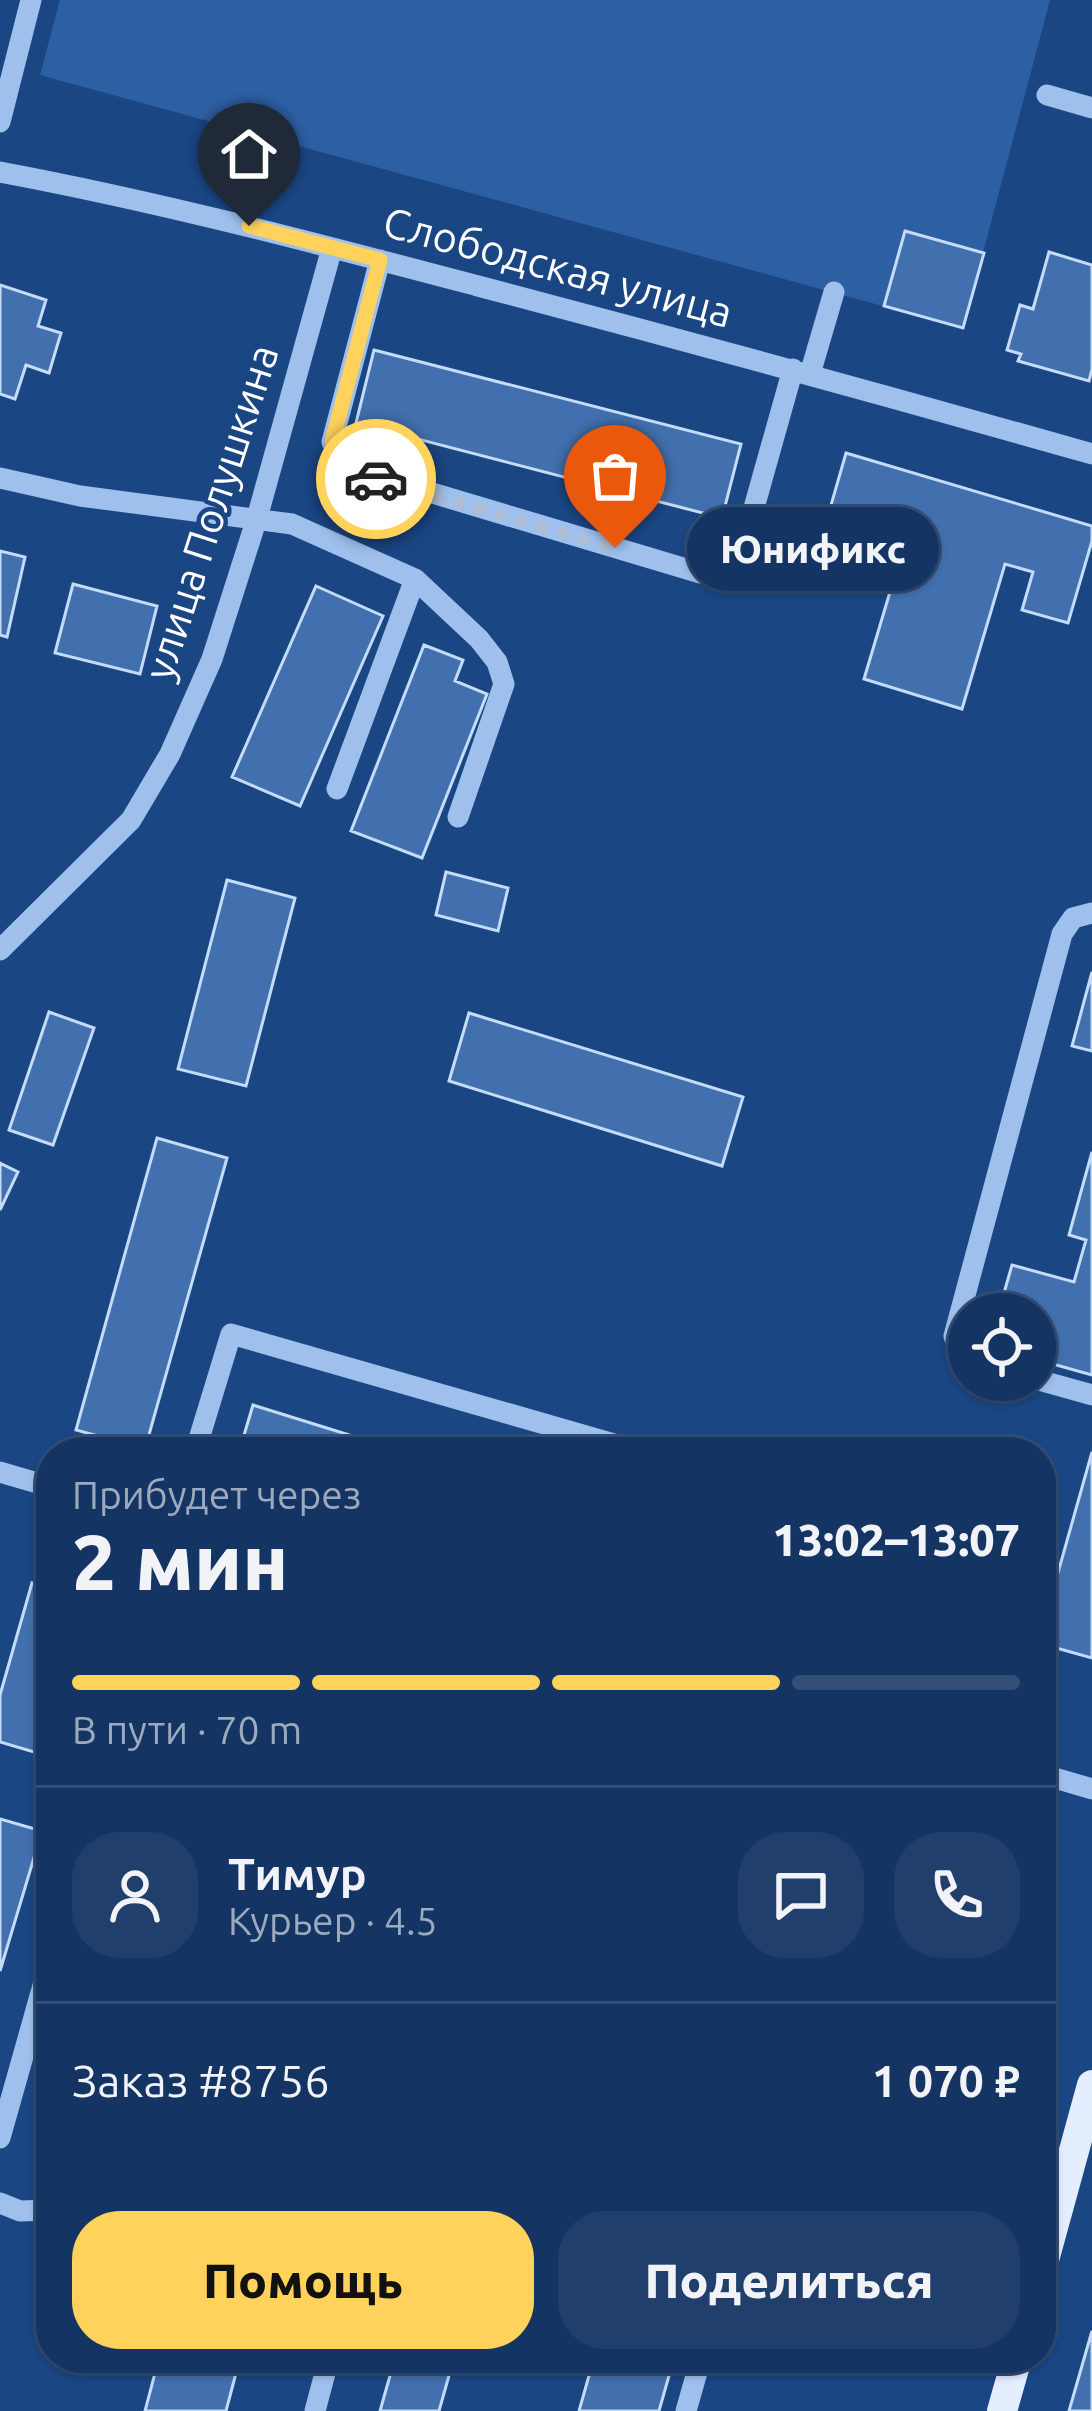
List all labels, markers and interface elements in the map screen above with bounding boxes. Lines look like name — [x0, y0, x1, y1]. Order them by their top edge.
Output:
pin — [198, 103, 300, 226]
icon: home — [216, 121, 282, 187]
street label: Слободская улица — [379, 197, 738, 336]
street label: улица Полушкина — [134, 338, 287, 685]
courier — [316, 419, 436, 539]
pin — [564, 425, 666, 548]
icon: bag — [582, 443, 648, 509]
icon: car — [343, 446, 409, 512]
callout: Юнификс — [687, 506, 939, 590]
text: Юнификс — [720, 527, 906, 570]
map controls — [948, 1293, 1056, 1401]
button: locate — [948, 1293, 1056, 1401]
text: Прибудет через — [72, 1473, 361, 1516]
text: 13:02–13:07 — [772, 1514, 1020, 1565]
text: 2 мин — [72, 1517, 289, 1605]
text: В пути · 70 m — [72, 1708, 302, 1751]
button: person — [72, 1832, 198, 1958]
button: chat — [738, 1832, 864, 1958]
button: phone — [894, 1832, 1020, 1958]
text: Тимур — [228, 1848, 367, 1899]
text: Курьер · 4.5 — [228, 1899, 438, 1942]
text: Заказ #8756 — [72, 2055, 330, 2106]
text: 1 070 ₽ — [872, 2055, 1020, 2106]
button: Помощь — [72, 2211, 534, 2349]
button: Поделиться — [558, 2211, 1020, 2349]

